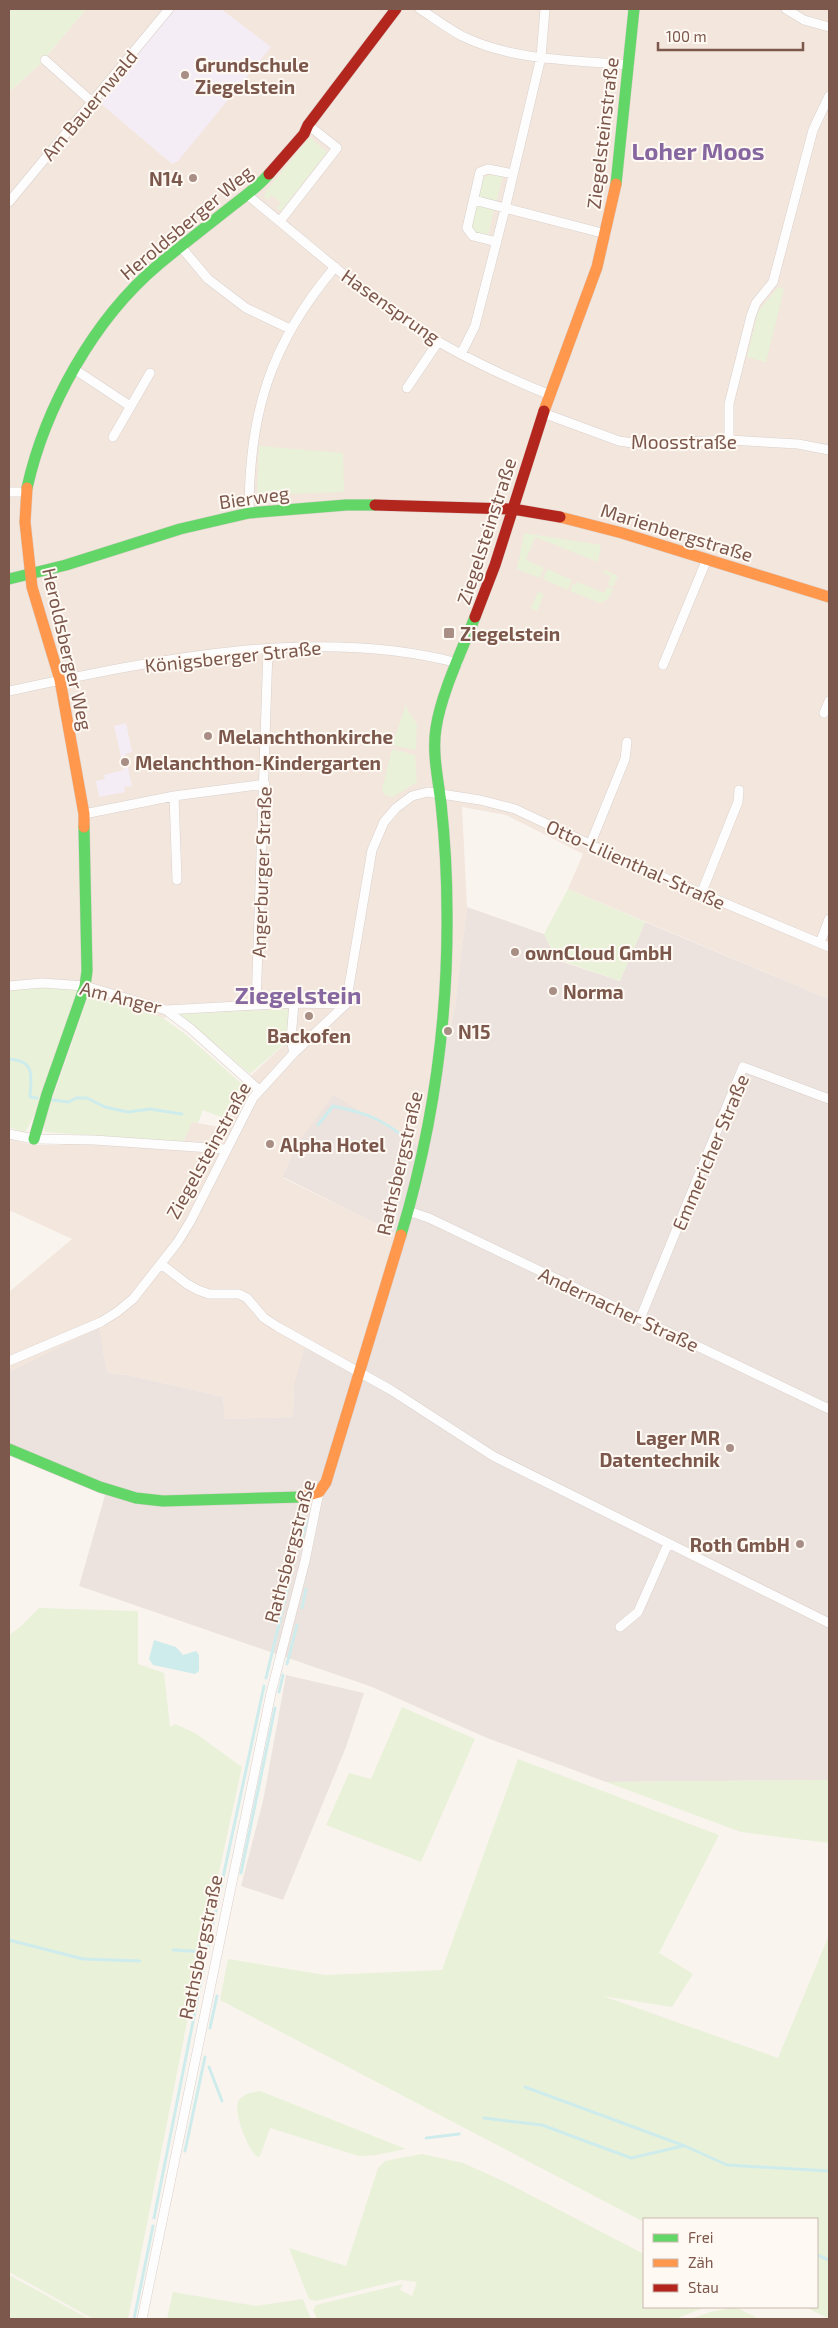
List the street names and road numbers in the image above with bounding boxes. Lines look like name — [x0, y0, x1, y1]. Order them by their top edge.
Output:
street label: Am Bauernwald — [36, 45, 142, 165]
street label: Ziegelsteinstraße — [581, 56, 623, 210]
street label: Heroldsberger Weg — [115, 160, 257, 284]
street label: Hasensprung — [337, 264, 445, 349]
street label: Moosstraße — [631, 430, 737, 453]
street label: Ziegelsteinstraße — [451, 455, 521, 607]
street label: Bierweg — [217, 481, 291, 513]
street label: Marienbergstraße — [598, 498, 756, 566]
street label: Heroldsberger Weg — [38, 565, 98, 733]
street label: Königsberger Straße — [144, 635, 322, 677]
street label: Angerburger Straße — [247, 786, 275, 958]
street label: Otto-Lilienthal-Straße — [543, 814, 729, 914]
street label: Am Anger — [78, 976, 165, 1018]
street label: Emmericher Straße — [667, 1070, 753, 1234]
street label: Ziegelsteinstraße — [161, 1078, 255, 1222]
street label: Rathsbergstraße — [371, 1089, 427, 1237]
street label: Andernacher Straße — [535, 1262, 703, 1356]
street label: Rathsbergstraße — [259, 1477, 319, 1625]
street label: Rathsbergstraße — [173, 1873, 227, 2021]

